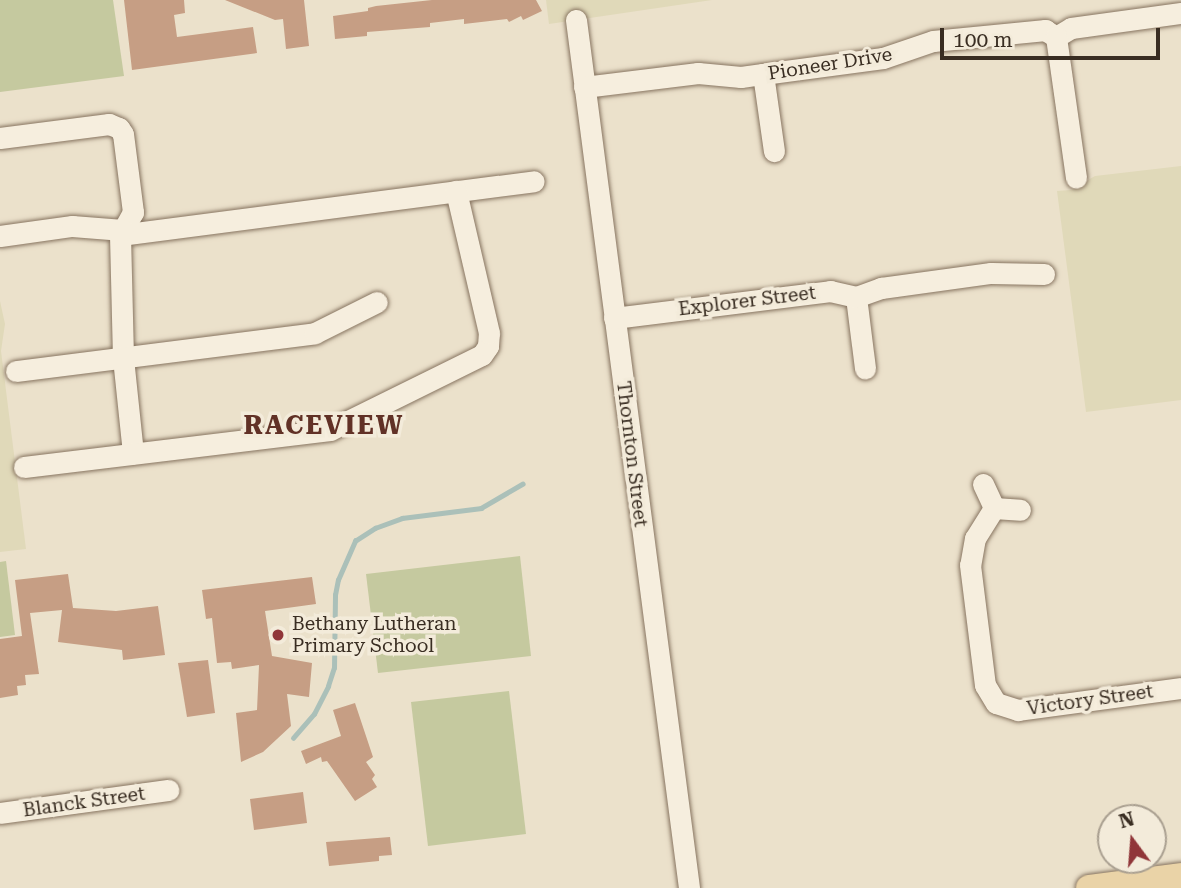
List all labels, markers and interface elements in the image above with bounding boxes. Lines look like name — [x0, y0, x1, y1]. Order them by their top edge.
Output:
scale bar — [943, 14, 1164, 58]
text: 100 m — [953, 28, 1013, 52]
street label: Pioneer Drive — [766, 43, 894, 85]
street label: Explorer Street — [677, 281, 817, 321]
street label: Thornton Street — [612, 380, 652, 528]
district label: RACEVIEW — [245, 410, 403, 442]
place label: Bethany Lutheran Primary School — [292, 613, 457, 657]
marker: Bethany Lutheran Primary School — [270, 627, 286, 643]
street label: Victory Street — [1025, 680, 1155, 720]
street label: Blanck Street — [21, 782, 147, 822]
north arrow — [1097, 804, 1167, 874]
text: N — [1116, 807, 1137, 833]

